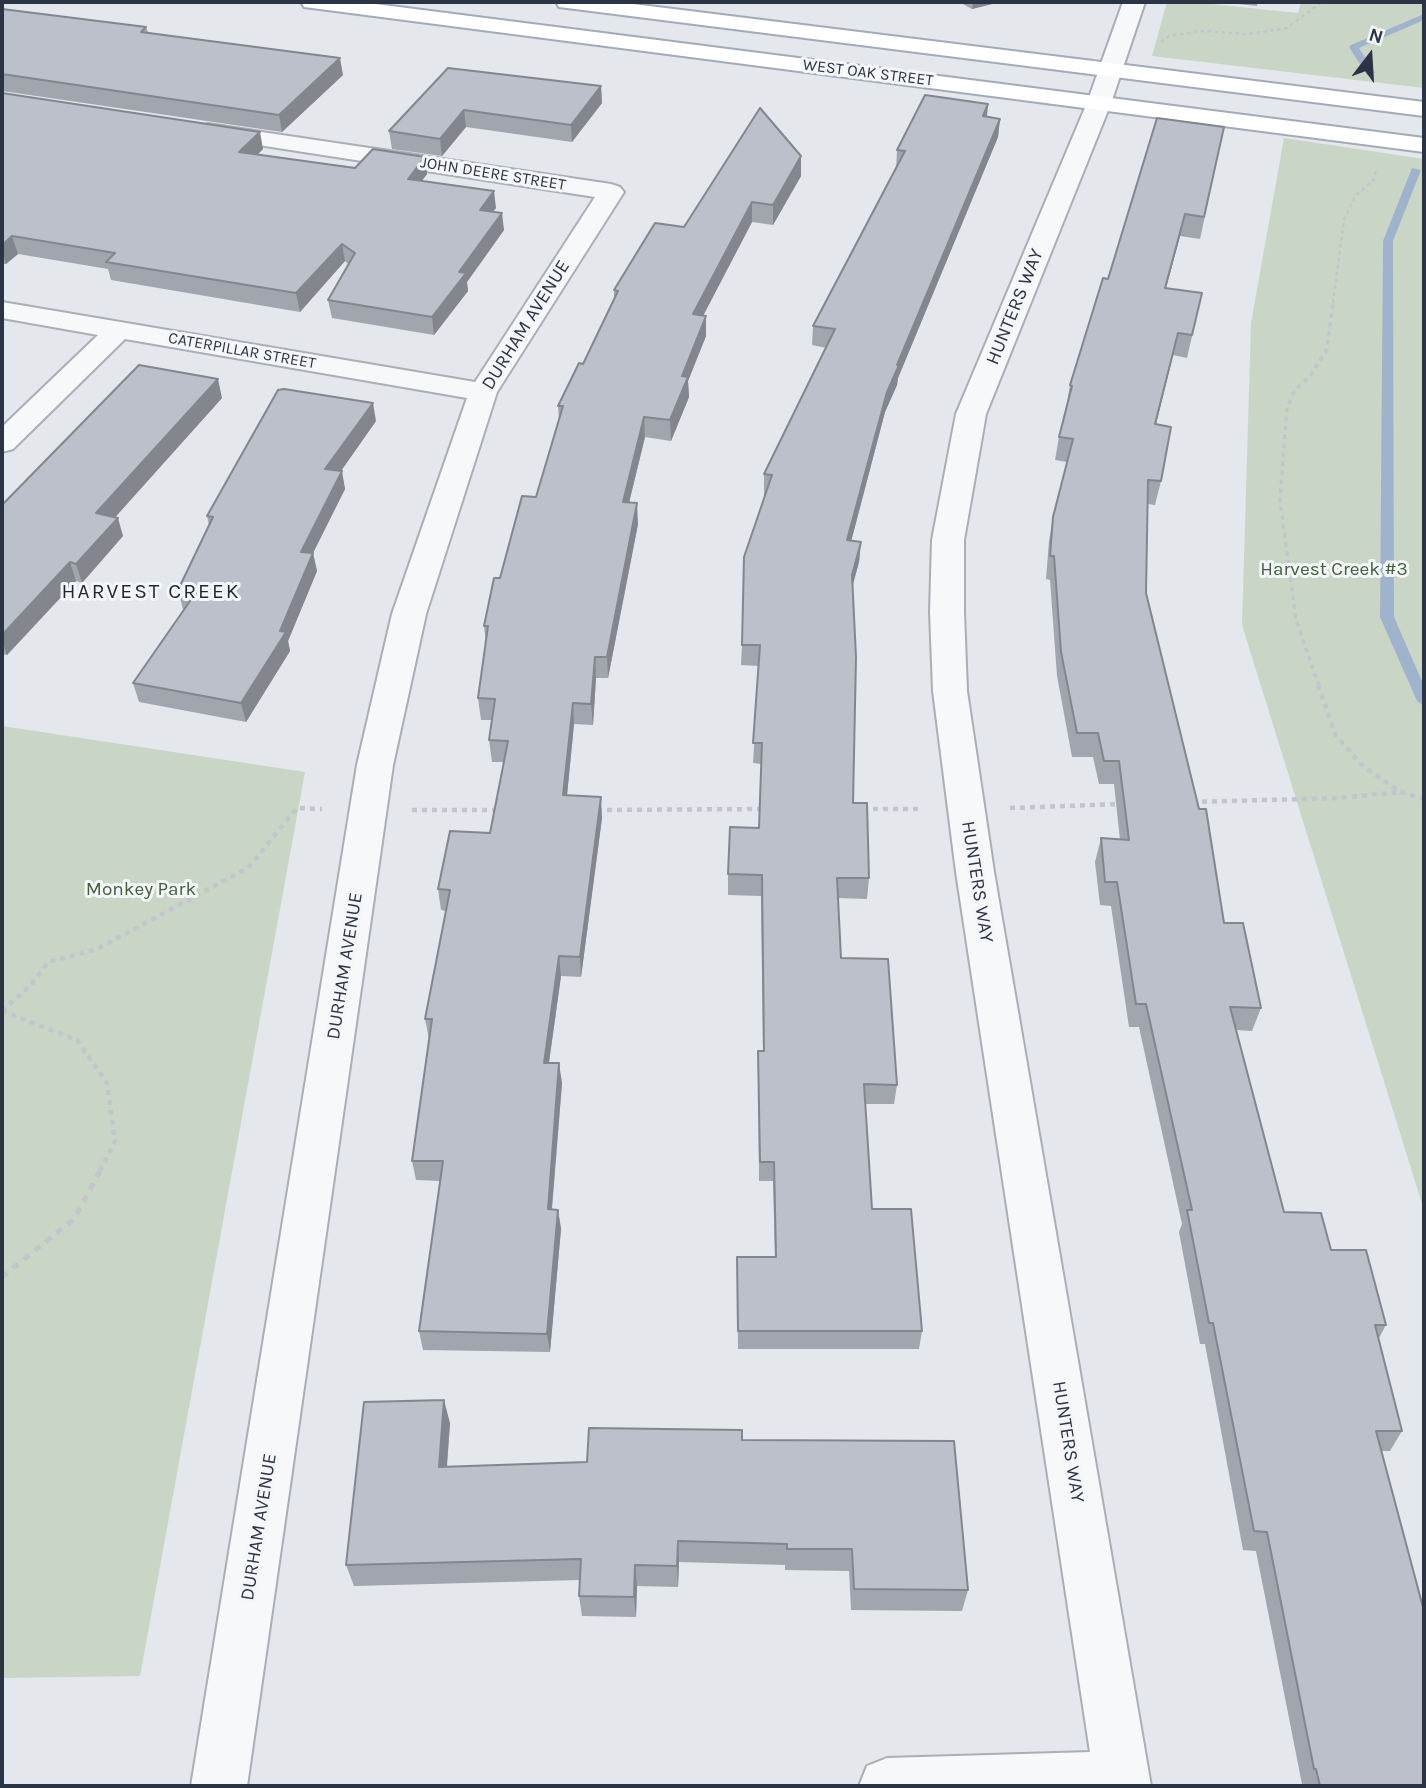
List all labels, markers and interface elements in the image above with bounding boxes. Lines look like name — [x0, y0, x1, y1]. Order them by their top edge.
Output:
north arrow — [1335, 21, 1405, 91]
text: N — [1366, 23, 1386, 48]
street label: WEST OAK STREET — [802, 55, 934, 91]
street label: JOHN DEERE STREET — [419, 153, 567, 195]
street label: HUNTERS WAY — [981, 246, 1049, 368]
street label: DURHAM AVENUE — [477, 256, 575, 394]
street label: CATERPILLAR STREET — [167, 329, 317, 373]
park label: Harvest Creek #3 — [1260, 559, 1408, 581]
district label: HARVEST CREEK — [63, 579, 239, 605]
street label: HUNTERS WAY — [956, 819, 998, 945]
park label: Monkey Park — [86, 879, 196, 901]
street label: DURHAM AVENUE — [322, 891, 368, 1041]
street label: HUNTERS WAY — [1047, 1379, 1089, 1505]
street label: DURHAM AVENUE — [236, 1452, 282, 1602]

